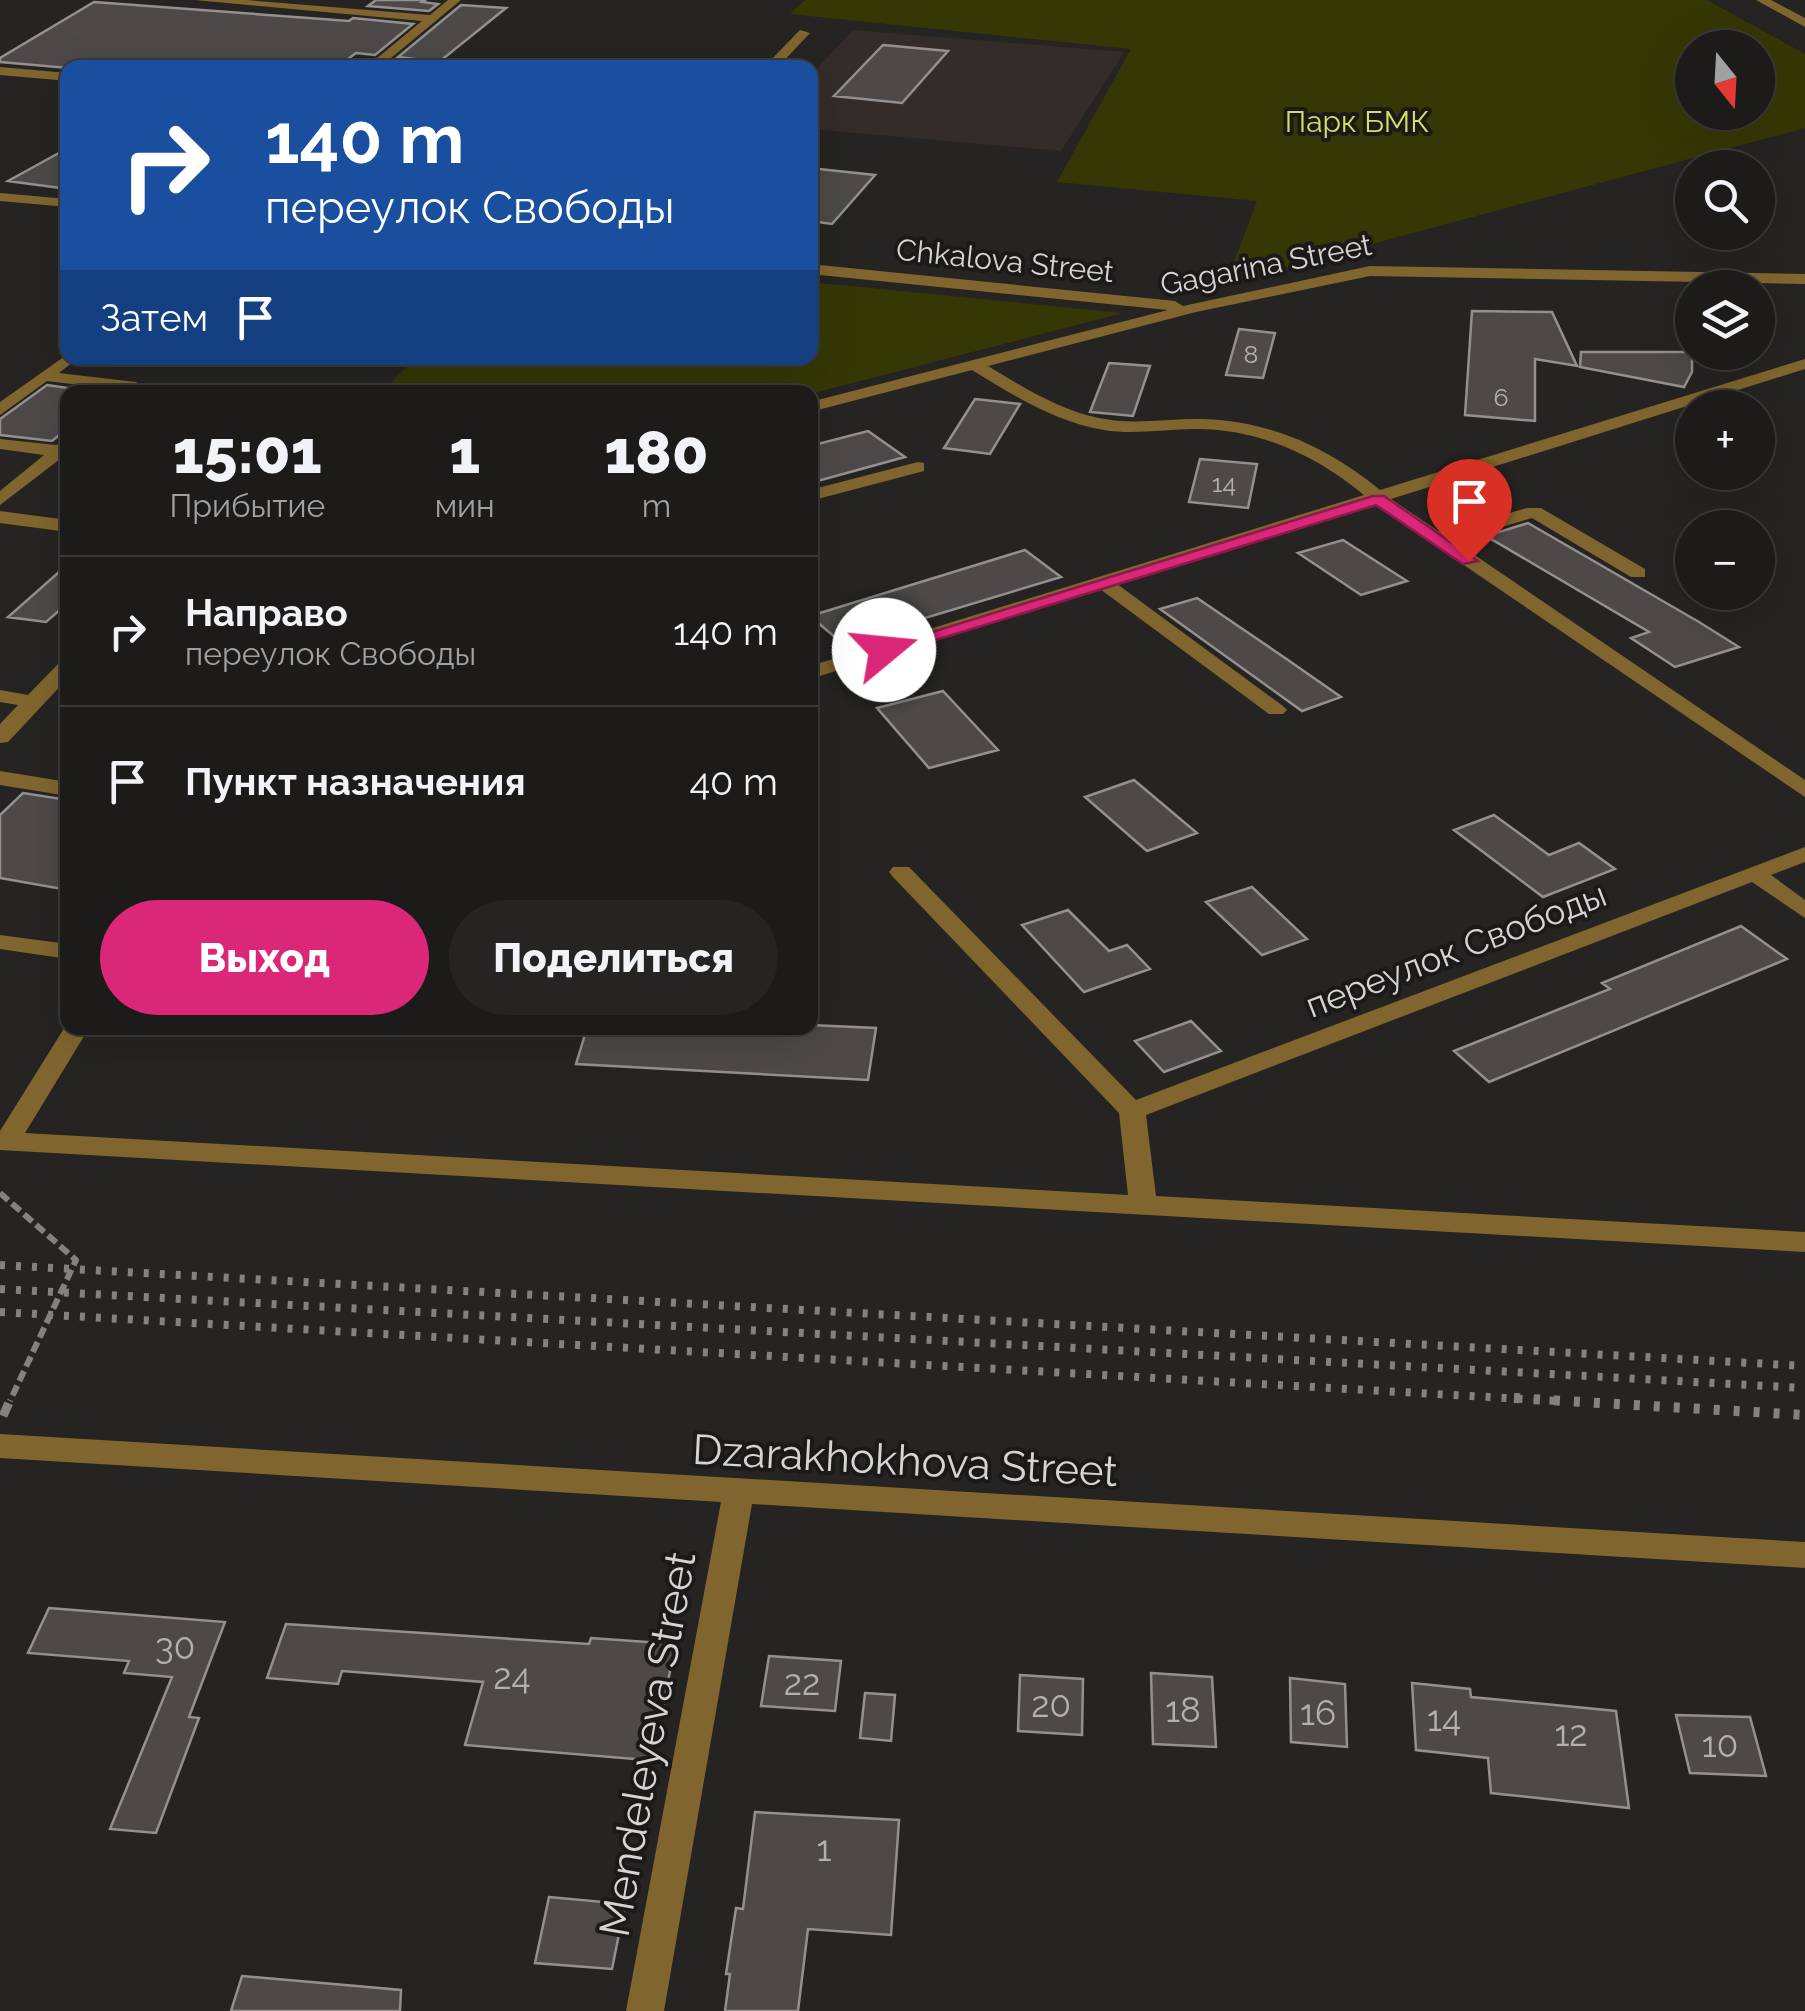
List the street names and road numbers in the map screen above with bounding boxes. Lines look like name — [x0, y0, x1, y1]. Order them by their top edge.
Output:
street label: Gagarina Street — [1157, 227, 1375, 302]
street label: Chkalova Street — [895, 232, 1116, 289]
street label: переулок Свободы — [1300, 873, 1612, 1026]
street label: Dzarakhokhova Street — [691, 1425, 1119, 1496]
street label: Mendeleyeva Street — [590, 1548, 705, 1940]

